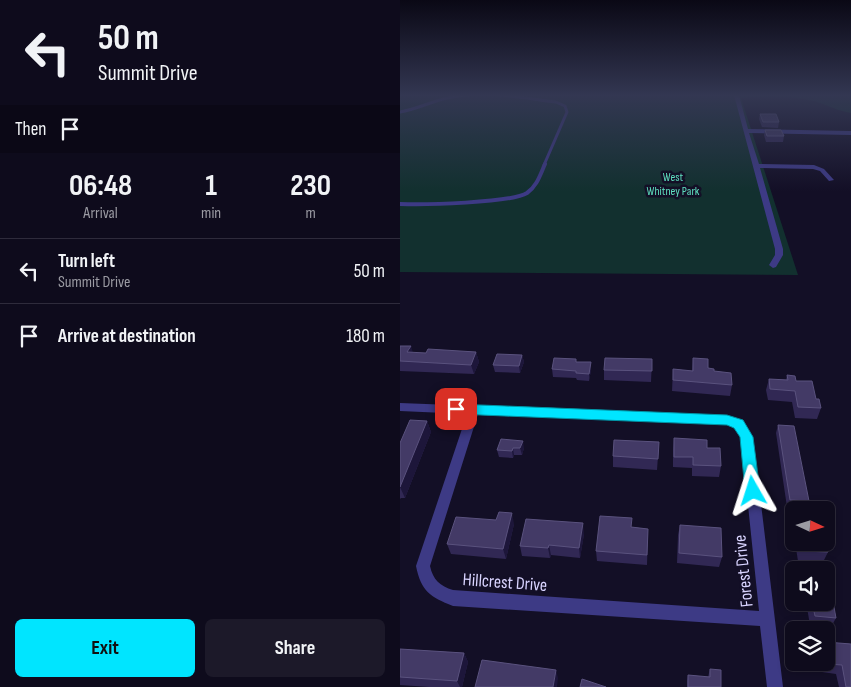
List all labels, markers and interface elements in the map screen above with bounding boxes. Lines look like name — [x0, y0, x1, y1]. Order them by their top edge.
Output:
text: 50 m — [98, 17, 159, 60]
icon: left — [15, 20, 80, 85]
text: Summit Drive — [98, 60, 198, 87]
icon: arrive — [56, 115, 84, 143]
text: Then — [15, 118, 46, 141]
text: 06:48 — [69, 168, 132, 204]
text: 1 — [205, 168, 217, 204]
text: 230 — [290, 168, 331, 204]
park label: West Whitney Park — [647, 170, 700, 199]
text: Arrival — [83, 204, 118, 223]
text: min — [201, 204, 221, 223]
text: m — [305, 204, 316, 223]
text: Turn left — [58, 250, 115, 273]
icon: left — [15, 257, 43, 285]
text: 50 m — [354, 260, 385, 283]
text: Summit Drive — [58, 273, 130, 292]
icon: arrive — [15, 322, 43, 350]
text: Arrive at destination — [58, 325, 196, 348]
text: 180 m — [346, 325, 385, 348]
pin — [435, 388, 477, 430]
icon: arrive — [442, 395, 470, 423]
position arrow — [726, 464, 778, 516]
north arrow — [785, 501, 835, 551]
map controls — [785, 501, 835, 671]
street label: Forest Drive — [729, 534, 758, 608]
button: sound — [785, 561, 835, 611]
street label: Hillcrest Drive — [462, 569, 548, 596]
button: Exit — [15, 619, 195, 677]
button: Share — [205, 619, 385, 677]
button: layers — [785, 621, 835, 671]

